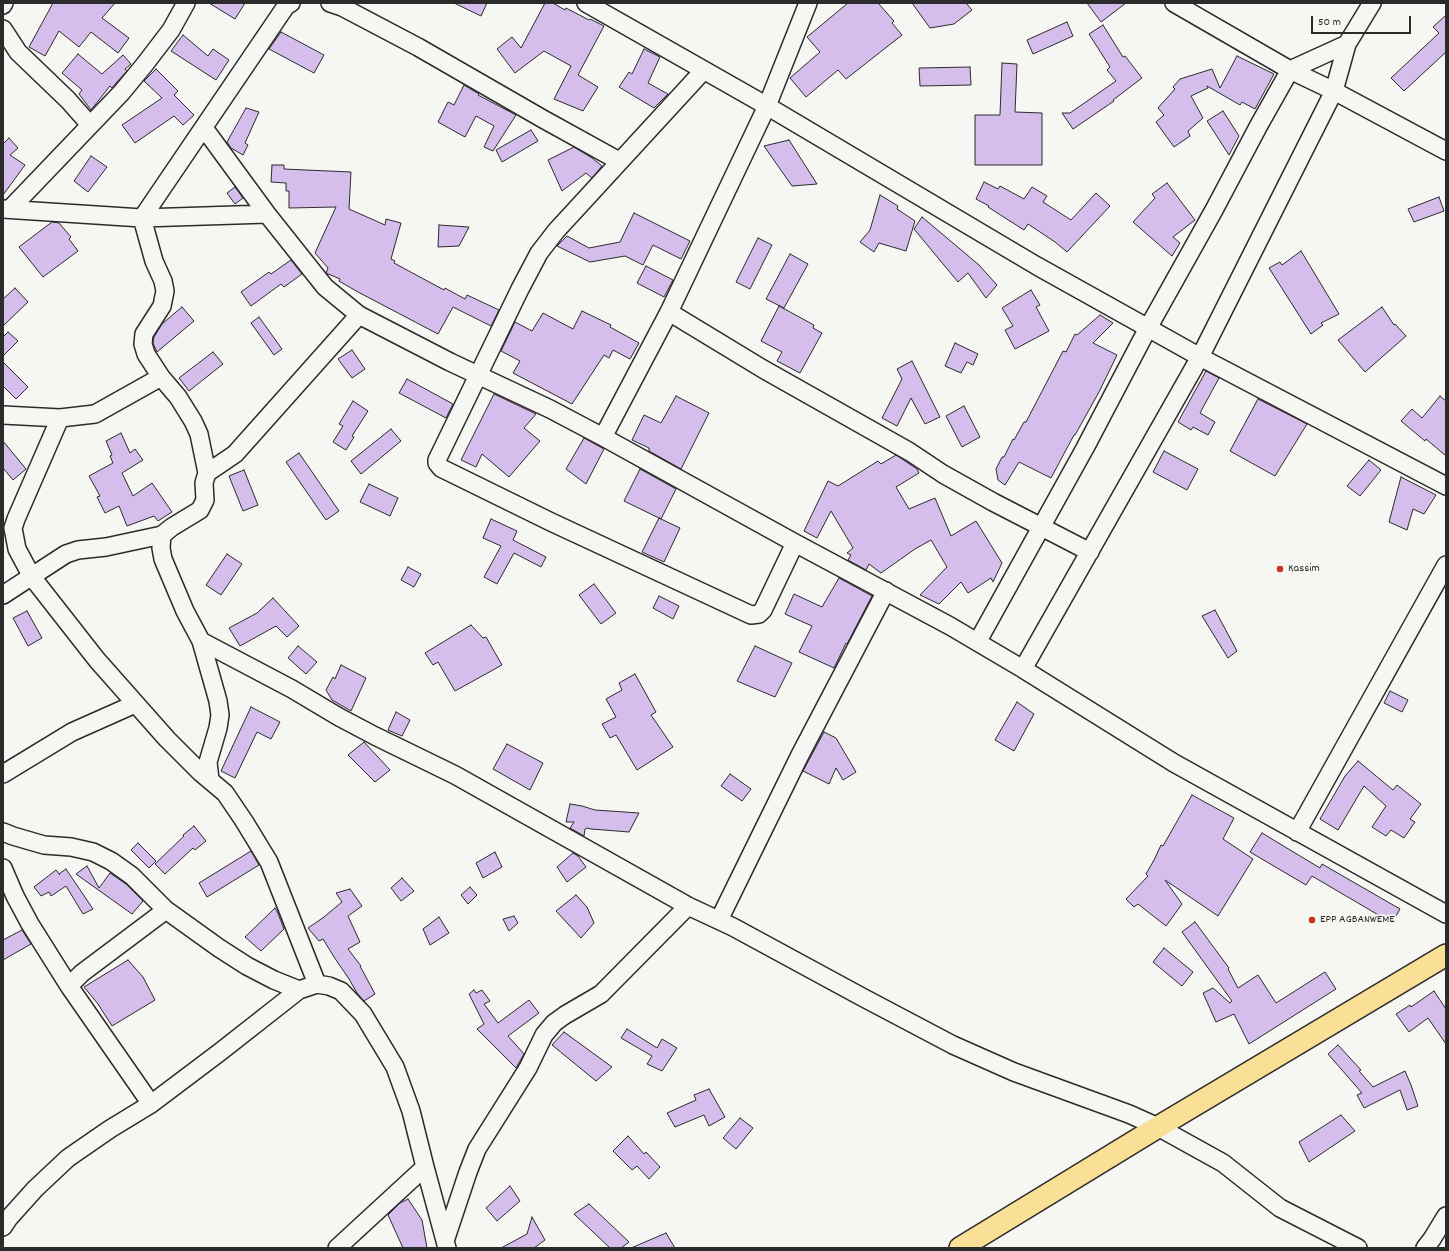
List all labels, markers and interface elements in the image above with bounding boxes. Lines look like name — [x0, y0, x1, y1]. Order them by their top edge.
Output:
scale bar — [1313, 8, 1413, 34]
text: 50 m — [1318, 14, 1341, 31]
place label: Kassim — [1288, 562, 1320, 576]
marker: Kassim — [1275, 564, 1285, 574]
place label: EPP AGBANWEME — [1320, 913, 1395, 927]
marker: EPP AGBANWEME — [1307, 915, 1317, 925]

